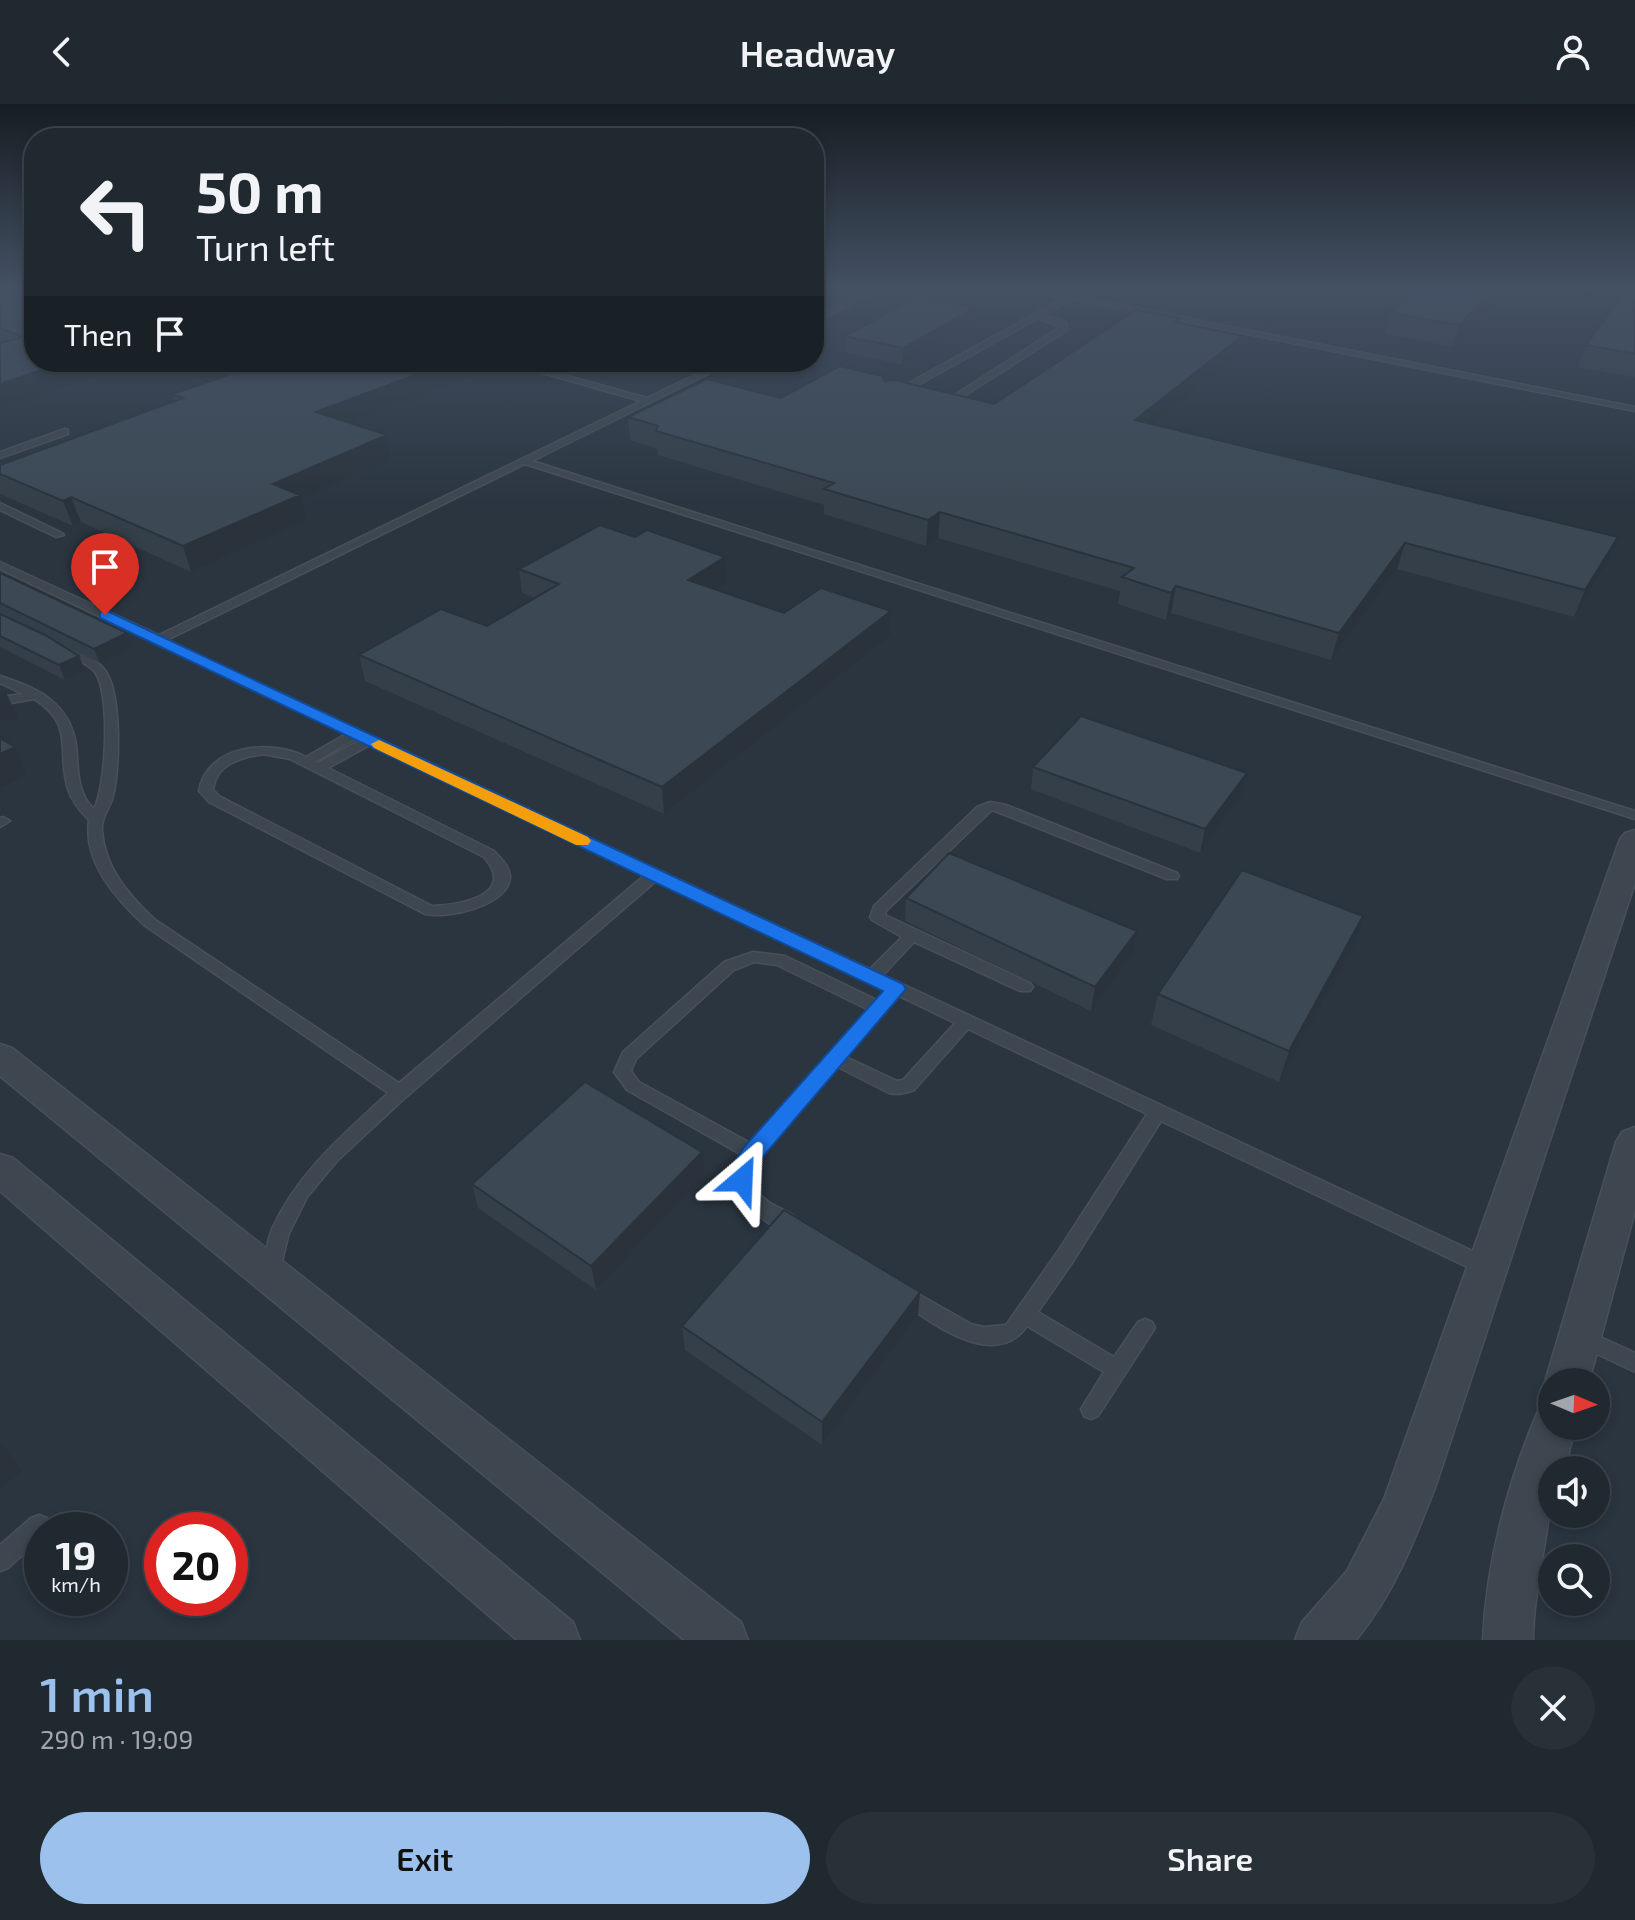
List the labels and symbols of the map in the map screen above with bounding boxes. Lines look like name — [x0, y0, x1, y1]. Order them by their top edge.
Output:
pin — [71, 533, 139, 615]
position arrow — [700, 1138, 784, 1222]
north arrow — [1538, 1368, 1610, 1440]
speed limit sign: 20 — [144, 1512, 248, 1616]

